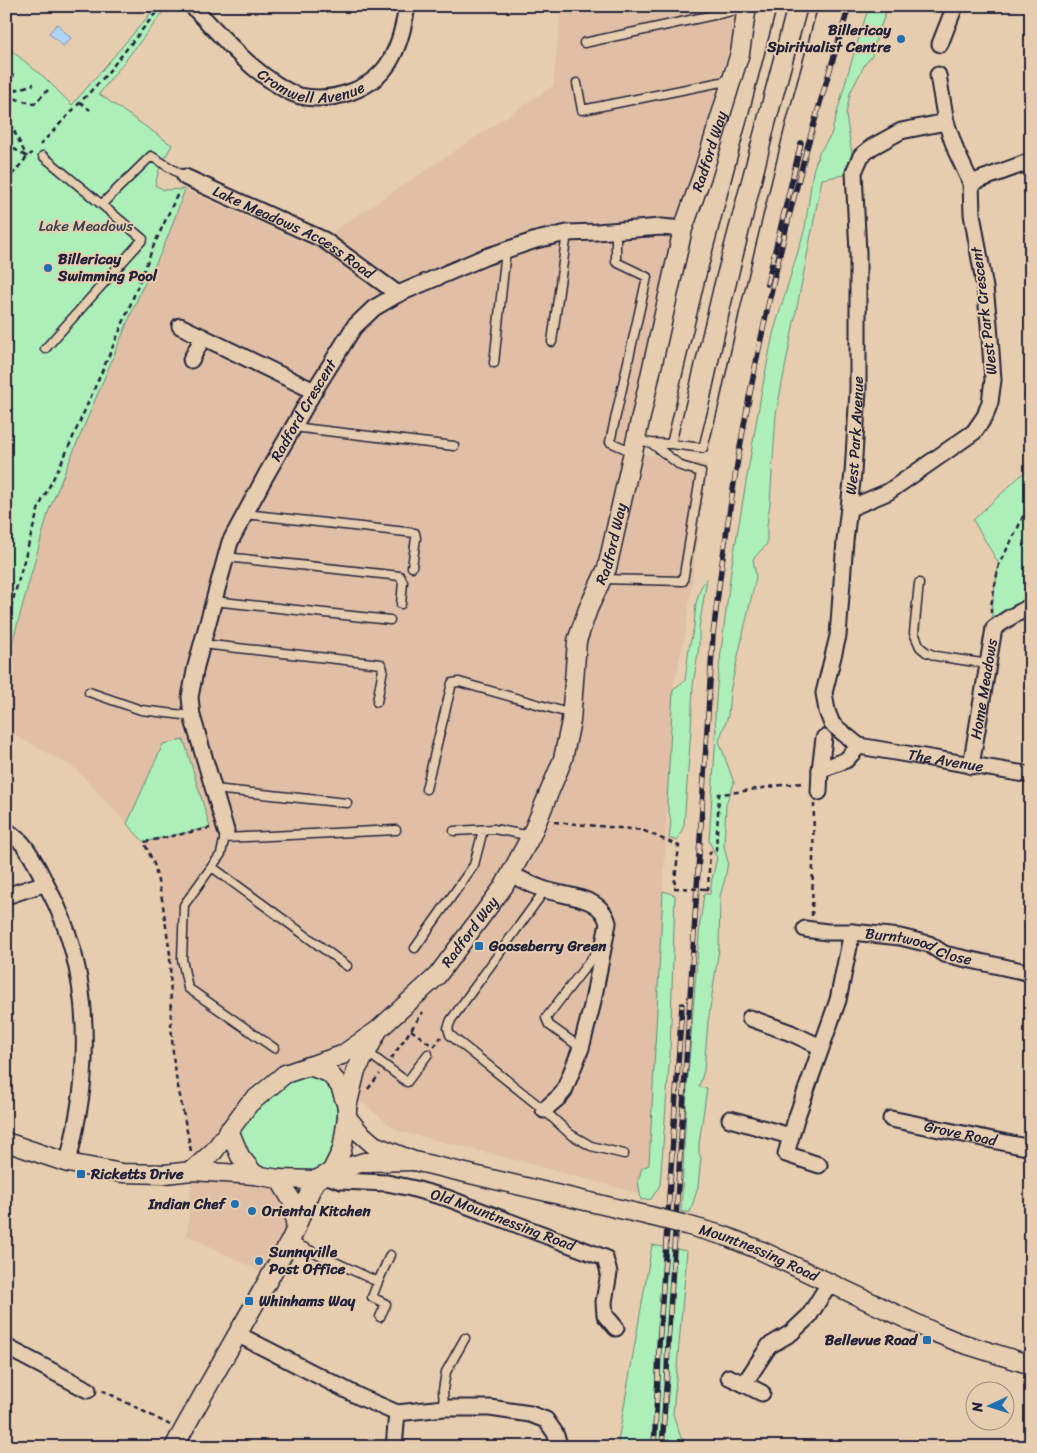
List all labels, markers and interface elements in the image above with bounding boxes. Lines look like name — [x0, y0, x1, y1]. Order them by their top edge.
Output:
place label: Billericay Spiritualist Centre — [766, 17, 892, 60]
marker: Billericay Spiritualist Centre — [895, 33, 907, 45]
street label: Cromwell Avenue — [251, 62, 370, 111]
street label: Radford Way — [684, 108, 734, 195]
street label: Lake Meadows Access Road — [208, 178, 381, 286]
park label: Lake Meadows — [39, 213, 133, 239]
street label: West Park Crescent — [963, 245, 1005, 377]
place label: Billericay Swimming Pool — [57, 246, 158, 289]
marker: Billericay Swimming Pool — [42, 262, 54, 274]
street label: Radford Crescent — [263, 353, 344, 466]
street label: West Park Avenue — [838, 376, 871, 496]
street label: Radford Way — [588, 500, 634, 589]
street label: Home Meadows — [963, 637, 1005, 741]
street label: The Avenue — [906, 741, 986, 780]
street label: Radford Way — [434, 891, 505, 973]
street label: Burntwood Close — [864, 920, 975, 973]
place label: Gooseberry Green — [488, 933, 607, 959]
marker: Gooseberry Green — [473, 940, 485, 952]
street label: Grove Road — [922, 1113, 1000, 1154]
place label: Ricketts Drive — [90, 1161, 184, 1187]
marker: Ricketts Drive — [75, 1168, 87, 1180]
street label: Old Mountnessing Road — [428, 1181, 580, 1259]
place label: Indian Chef — [147, 1191, 227, 1217]
marker: Indian Chef — [229, 1198, 241, 1210]
place label: Oriental Kitchen — [261, 1198, 371, 1224]
marker: Oriental Kitchen — [246, 1205, 258, 1217]
street label: Mountnessing Road — [696, 1216, 824, 1289]
place label: Sunnyville Post Office — [268, 1239, 346, 1282]
marker: Sunnyville Post Office — [253, 1255, 265, 1267]
place label: Whinhams Way — [259, 1288, 355, 1314]
marker: Whinhams Way — [243, 1295, 255, 1307]
place label: Bellevue Road — [825, 1327, 919, 1353]
marker: Bellevue Road — [921, 1334, 933, 1346]
north arrow — [964, 1380, 1014, 1430]
text: N — [965, 1401, 990, 1414]

